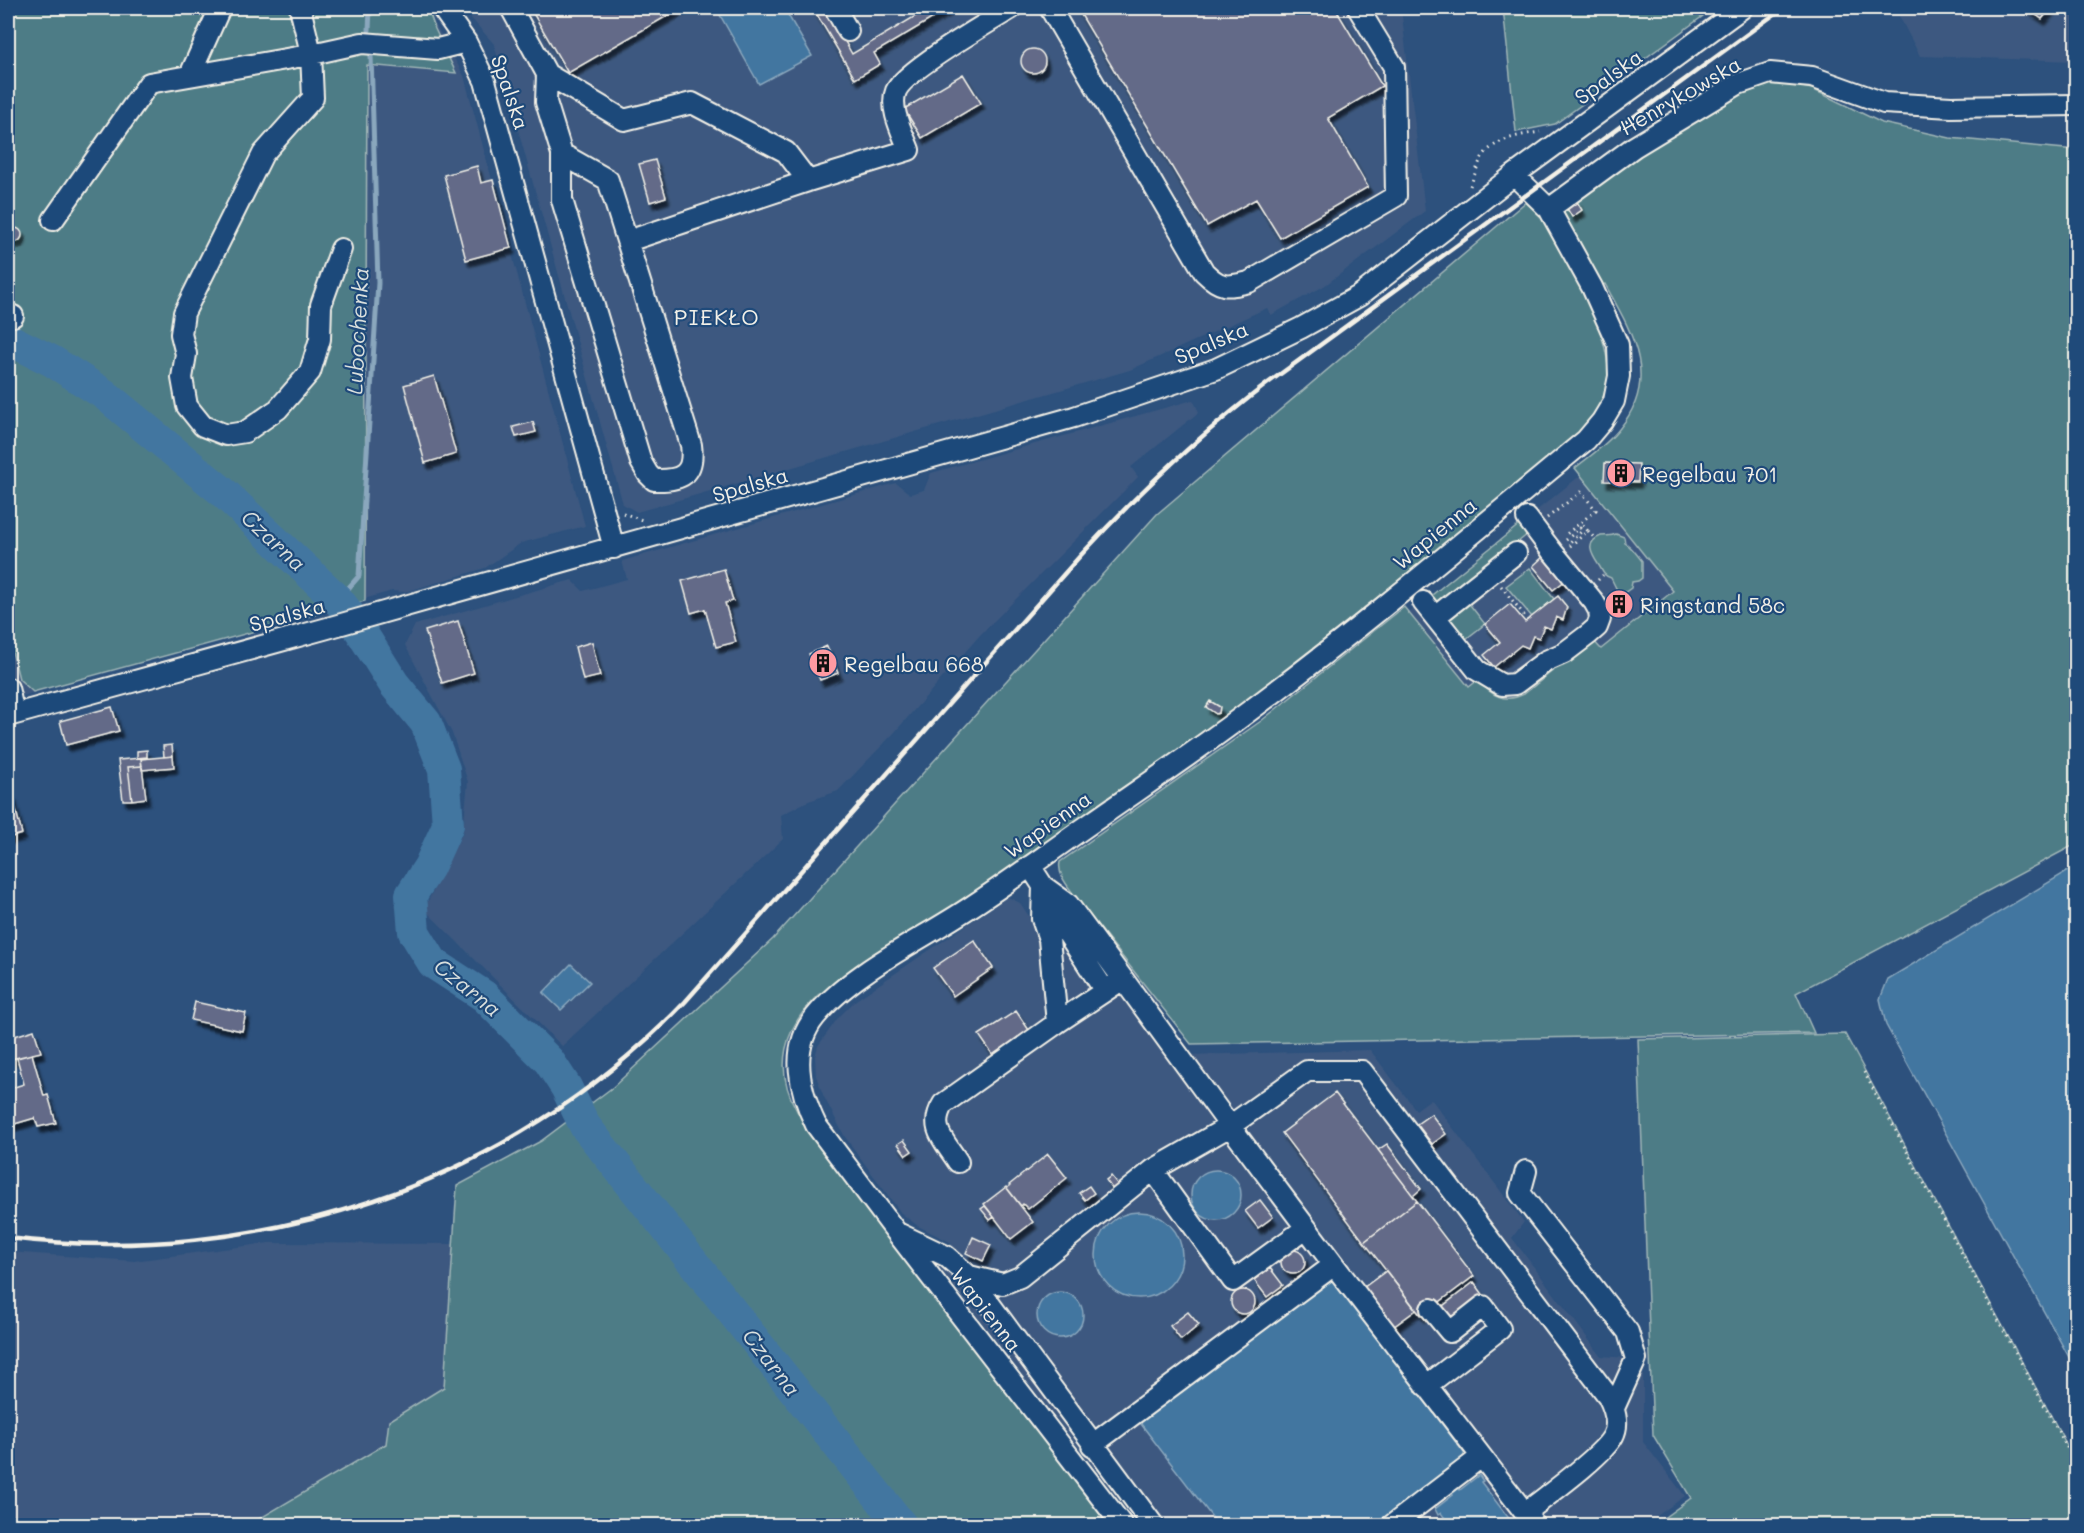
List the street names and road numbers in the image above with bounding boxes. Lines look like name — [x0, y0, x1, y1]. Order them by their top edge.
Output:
street label: Spalska — [1569, 42, 1647, 110]
street label: Henrykowska — [1615, 49, 1745, 141]
street label: Spalska — [486, 51, 536, 133]
street label: Spalska — [1170, 314, 1252, 370]
street label: Spalska — [709, 460, 791, 508]
street label: Wapienna — [1387, 491, 1481, 575]
street label: Spalska — [246, 591, 328, 637]
street label: Wapienna — [998, 784, 1096, 864]
street label: Wapienna — [945, 1261, 1029, 1357]

